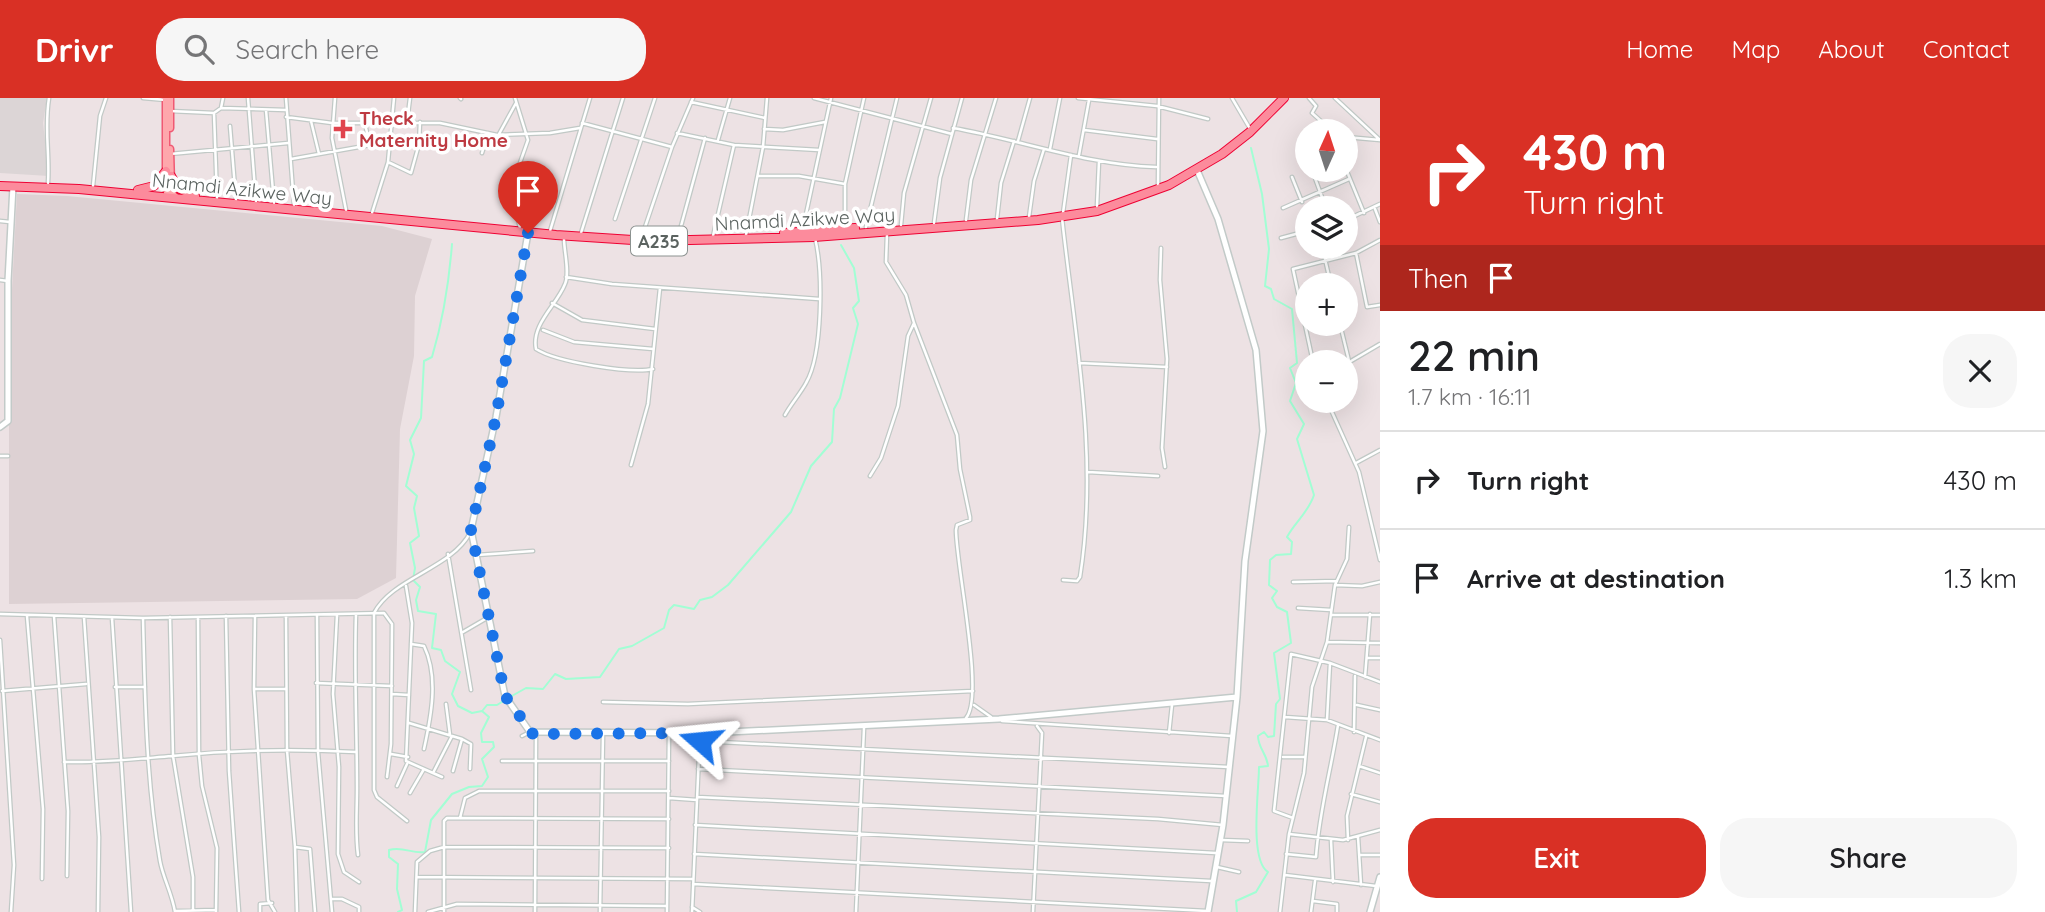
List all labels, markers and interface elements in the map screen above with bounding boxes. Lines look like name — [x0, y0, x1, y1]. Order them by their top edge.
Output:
search box — [156, 18, 646, 81]
text: Drivr — [35, 29, 114, 70]
icon: search — [180, 30, 218, 68]
text: Search here — [236, 33, 379, 66]
text: Home — [1626, 34, 1693, 64]
text: Map — [1731, 34, 1780, 64]
text: About — [1818, 34, 1885, 64]
text: Contact — [1923, 34, 2010, 64]
place label: Theck Maternity Home — [359, 106, 508, 152]
marker: Theck Maternity Home — [333, 119, 353, 139]
north arrow — [1295, 119, 1358, 182]
map controls — [1295, 119, 1358, 413]
text: 430 m — [1523, 121, 1667, 182]
icon: right — [1408, 126, 1499, 217]
pin — [498, 161, 558, 233]
street label: Nnamdi Azikwe Way — [151, 168, 333, 210]
icon: arrive — [509, 172, 547, 210]
text: Turn right — [1523, 182, 1664, 222]
button: layers — [1295, 196, 1358, 259]
street label: Nnamdi Azikwe Way — [714, 202, 896, 236]
road number: A235 — [631, 226, 687, 256]
icon: arrive — [1482, 259, 1520, 297]
text: Then — [1408, 262, 1468, 295]
button: + — [1295, 273, 1358, 336]
text: 22 min — [1408, 329, 1540, 382]
button: close — [1943, 334, 2017, 408]
button: − — [1295, 350, 1358, 413]
text: 1.7 km · 16:11 — [1408, 382, 1531, 411]
icon: right — [1408, 461, 1446, 499]
text: Turn right — [1467, 464, 1589, 497]
text: 430 m — [1943, 464, 2017, 497]
icon: arrive — [1408, 559, 1446, 597]
text: Arrive at destination — [1467, 562, 1725, 595]
text: 1.3 km — [1944, 562, 2017, 595]
position arrow — [663, 704, 737, 778]
button: Exit — [1408, 818, 1706, 898]
button: Share — [1720, 818, 2017, 898]

